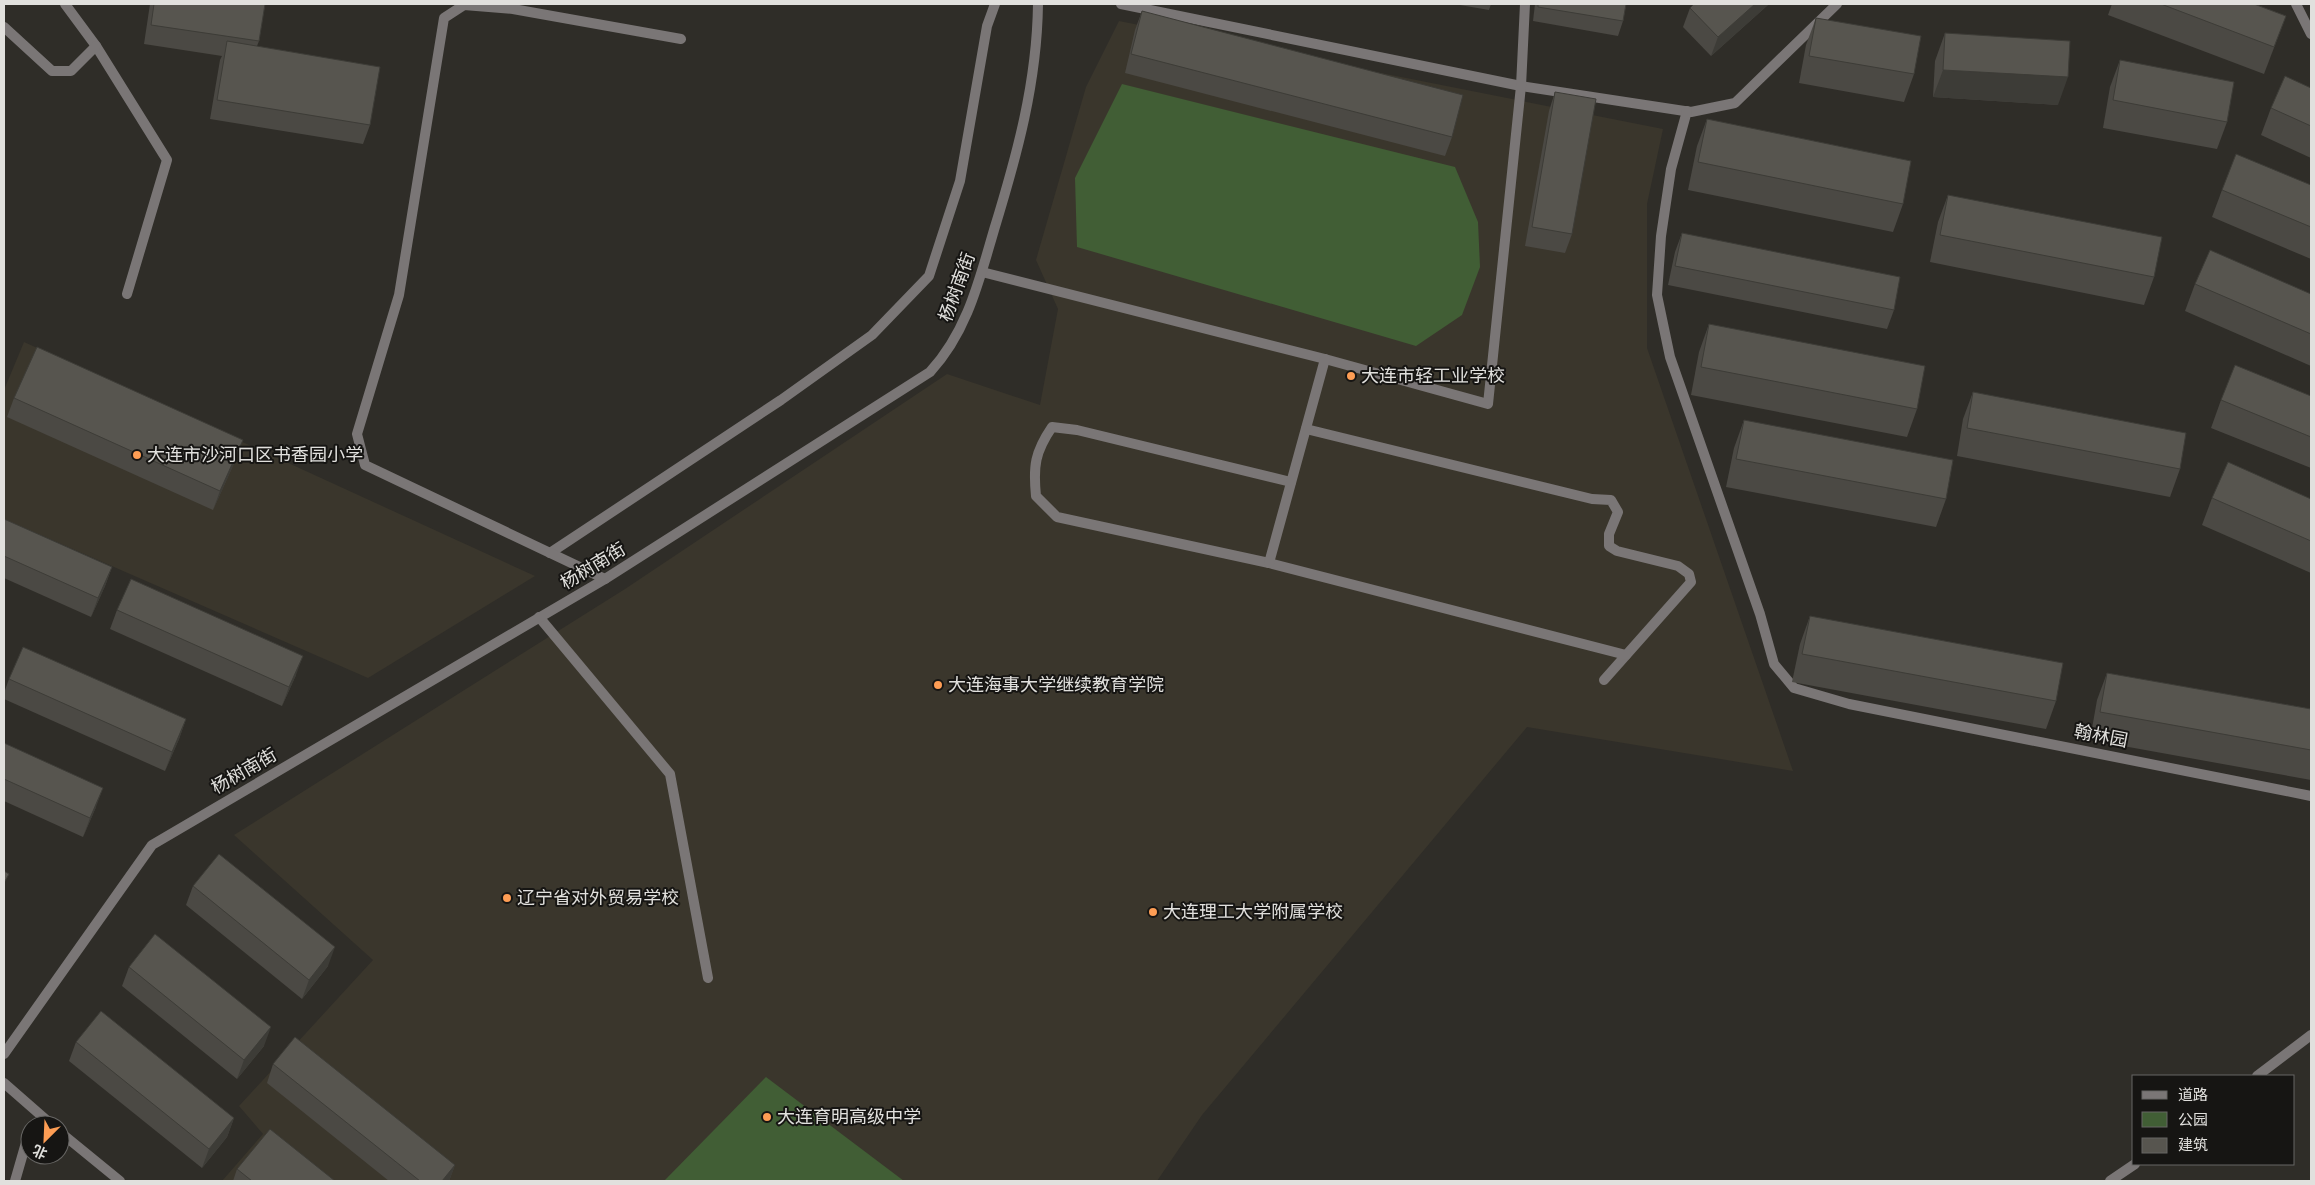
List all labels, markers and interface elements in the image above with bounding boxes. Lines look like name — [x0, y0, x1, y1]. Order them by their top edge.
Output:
street label: 杨树南街 — [934, 249, 979, 324]
place label: 大连市轻工业学校 — [1361, 365, 1505, 386]
marker: 大连市轻工业学校 — [1345, 370, 1357, 382]
place label: 大连市沙河口区书香园小学 — [147, 444, 363, 465]
marker: 大连市沙河口区书香园小学 — [131, 449, 143, 461]
street label: 杨树南街 — [556, 538, 629, 593]
place label: 大连海事大学继续教育学院 — [948, 674, 1164, 695]
marker: 大连海事大学继续教育学院 — [932, 679, 944, 691]
street label: 翰林园 — [2073, 720, 2130, 751]
street label: 杨树南街 — [207, 743, 280, 798]
place label: 辽宁省对外贸易学校 — [517, 887, 679, 908]
marker: 辽宁省对外贸易学校 — [501, 892, 513, 904]
place label: 大连理工大学附属学校 — [1163, 901, 1343, 922]
marker: 大连理工大学附属学校 — [1147, 906, 1159, 918]
legend — [2132, 1075, 2295, 1165]
text: 道路 — [2178, 1086, 2208, 1103]
place label: 大连育明高级中学 — [777, 1106, 921, 1127]
marker: 大连育明高级中学 — [761, 1111, 773, 1123]
text: 公园 — [2178, 1111, 2208, 1128]
north arrow — [20, 1115, 70, 1165]
text: 建筑 — [2178, 1136, 2208, 1153]
text: 北 — [30, 1142, 49, 1162]

